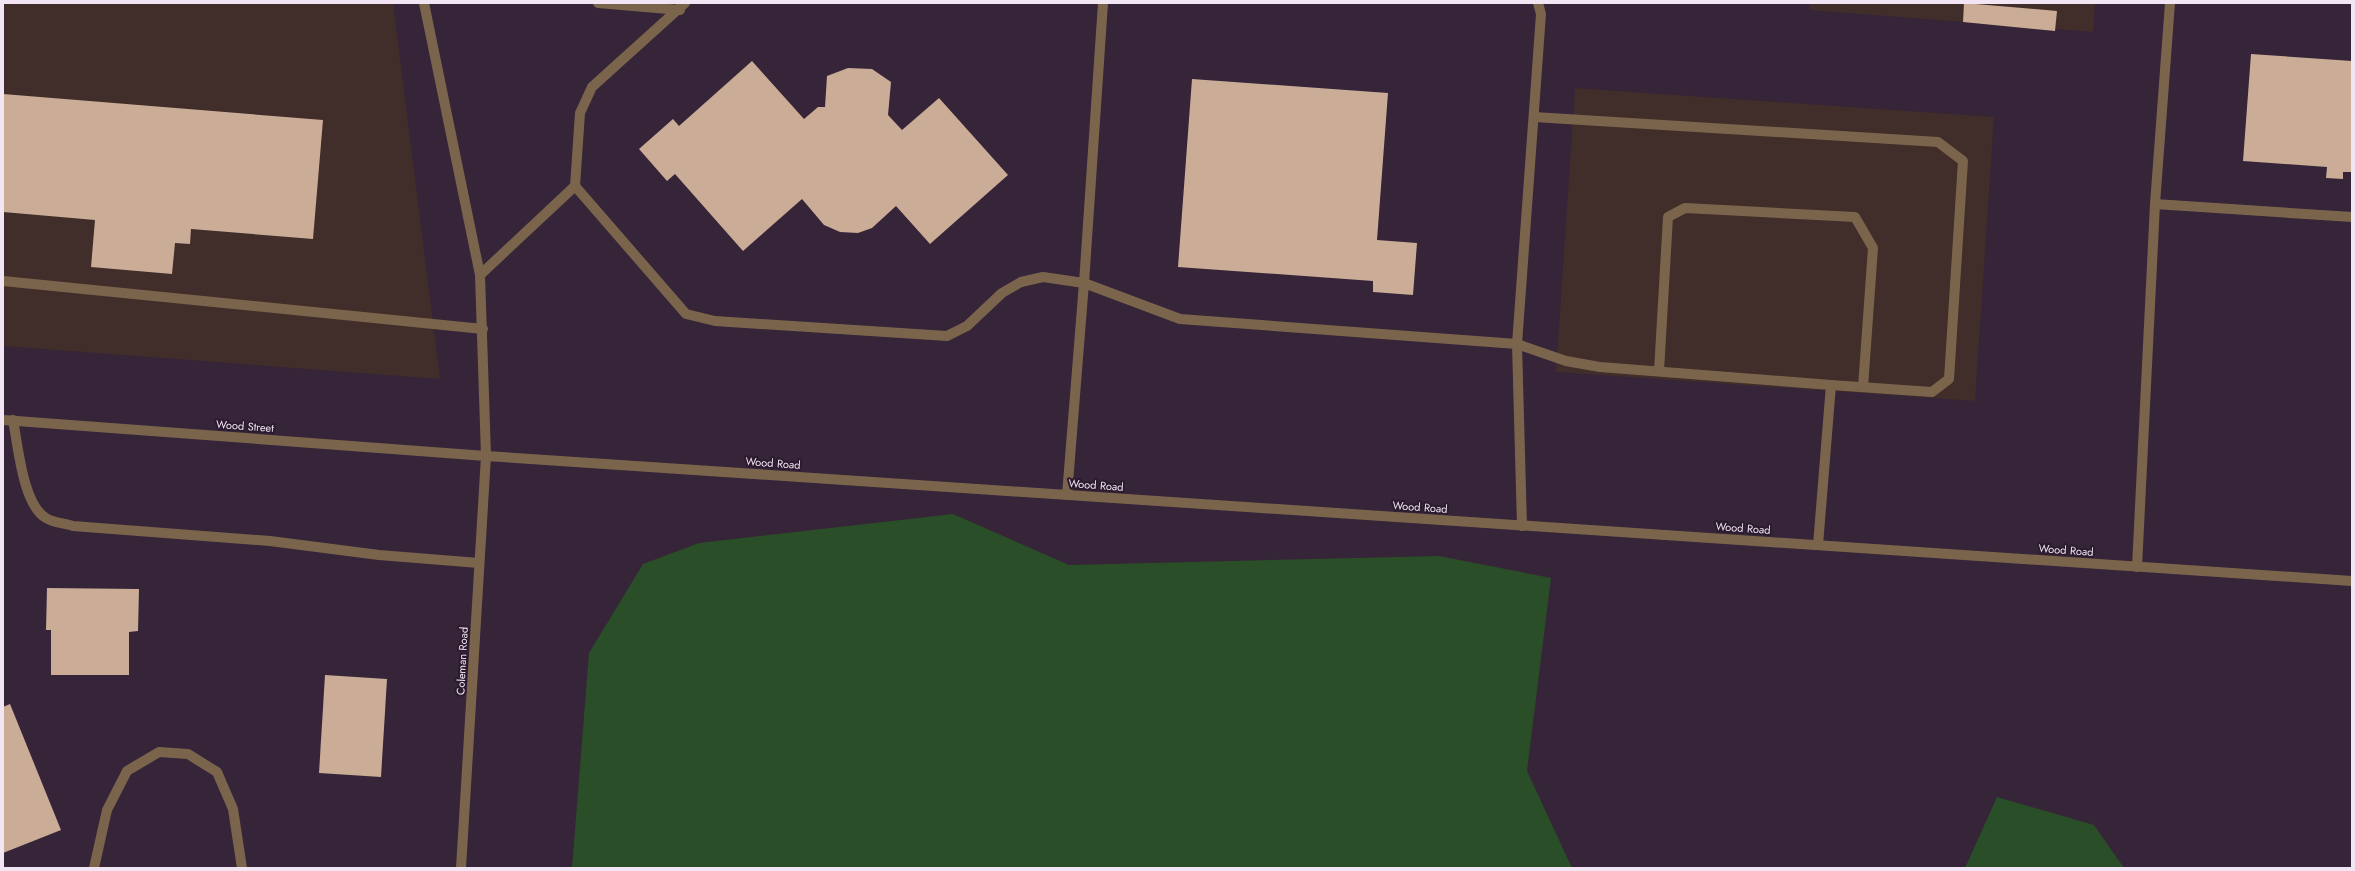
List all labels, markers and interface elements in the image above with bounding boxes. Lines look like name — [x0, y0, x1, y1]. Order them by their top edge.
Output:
street label: Wood Street — [216, 416, 275, 436]
street label: Wood Road — [745, 453, 801, 473]
street label: Wood Road — [1068, 475, 1124, 495]
street label: Wood Road — [1392, 497, 1448, 517]
street label: Wood Road — [1715, 518, 1771, 538]
street label: Wood Road — [2038, 540, 2094, 560]
street label: Coleman Road — [452, 626, 472, 696]

